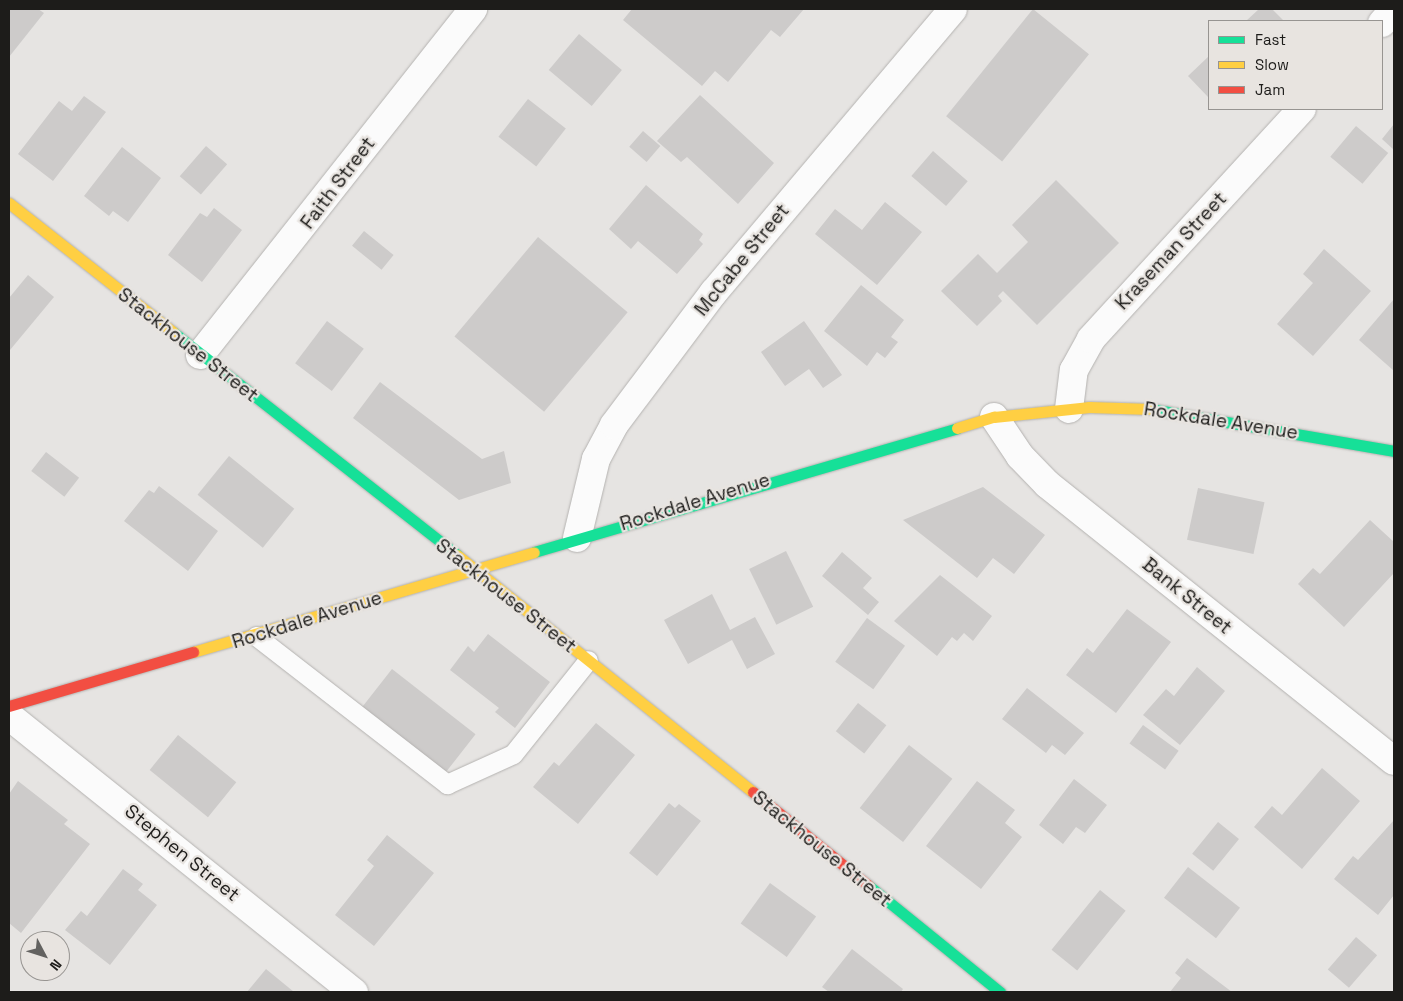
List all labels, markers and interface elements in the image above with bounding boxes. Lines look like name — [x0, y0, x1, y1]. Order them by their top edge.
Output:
legend — [1208, 20, 1383, 110]
text: Fast — [1255, 30, 1286, 49]
text: Slow — [1255, 55, 1289, 74]
text: Jam — [1255, 80, 1285, 99]
street label: Faith Street — [296, 133, 380, 233]
street label: Kraseman Street — [1111, 187, 1231, 315]
street label: McCabe Street — [690, 199, 794, 321]
street label: Stackhouse Street — [113, 283, 263, 407]
street label: Rockdale Avenue — [1142, 398, 1300, 444]
street label: Rockdale Avenue — [617, 468, 773, 536]
street label: Stackhouse Street — [431, 534, 581, 658]
street label: Bank Street — [1138, 553, 1236, 639]
street label: Rockdale Avenue — [229, 586, 385, 654]
street label: Stackhouse Street — [748, 786, 896, 912]
street label: Stephen Street — [120, 800, 244, 906]
north arrow — [20, 931, 70, 981]
text: N — [46, 956, 66, 974]

